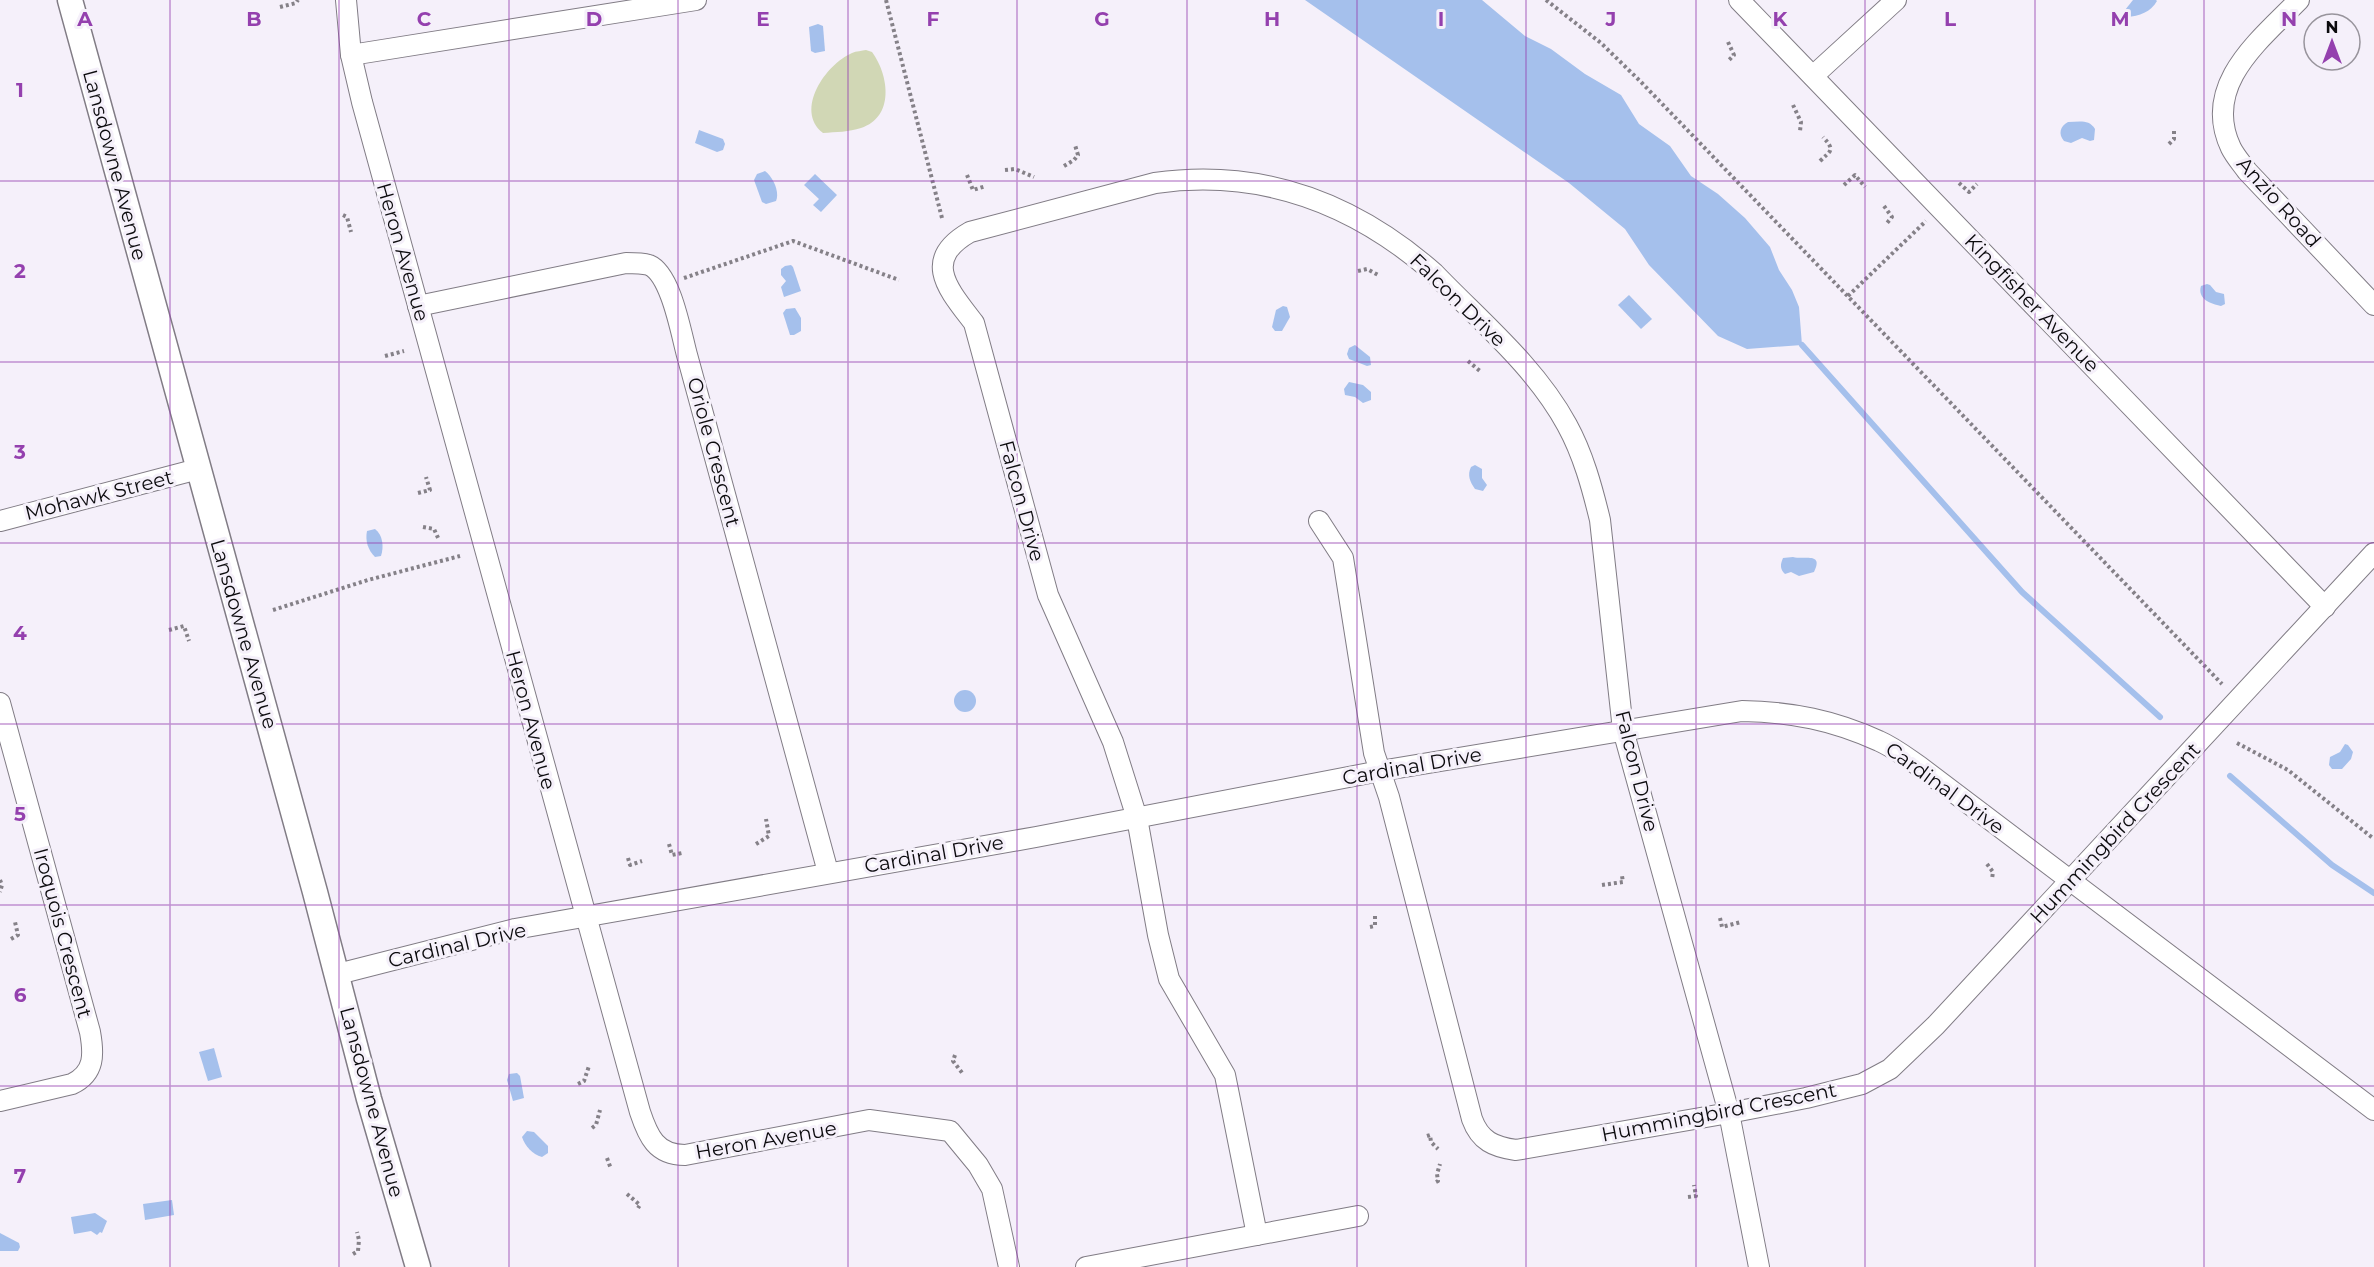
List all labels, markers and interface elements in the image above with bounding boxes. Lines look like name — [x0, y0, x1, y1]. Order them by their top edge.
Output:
text: A — [76, 7, 93, 31]
text: B — [246, 7, 262, 31]
text: C — [417, 7, 432, 31]
text: D — [586, 7, 602, 31]
text: E — [756, 7, 770, 31]
text: F — [927, 7, 940, 31]
text: G — [1094, 7, 1110, 31]
text: H — [1264, 7, 1280, 31]
text: I — [1438, 7, 1444, 31]
text: J — [1605, 7, 1616, 31]
text: K — [1773, 7, 1789, 31]
text: L — [1944, 7, 1956, 31]
text: M — [2110, 7, 2130, 31]
text: N — [2281, 7, 2297, 31]
north arrow — [2302, 12, 2362, 72]
text: N — [2326, 18, 2338, 37]
street label: Lansdowne Avenue — [78, 67, 152, 263]
text: 1 — [16, 78, 24, 102]
street label: Anzio Road — [2232, 152, 2326, 252]
street label: Heron Avenue — [372, 180, 434, 324]
street label: Kingfisher Avenue — [1960, 229, 2104, 377]
street label: Falcon Drive — [1405, 248, 1511, 352]
text: 2 — [14, 259, 26, 283]
street label: Oriole Crescent — [682, 375, 746, 529]
street label: Falcon Drive — [994, 438, 1050, 564]
text: 3 — [13, 440, 26, 464]
street label: Mohawk Street — [22, 465, 176, 525]
street label: Lansdowne Avenue — [205, 536, 283, 732]
text: 4 — [13, 621, 27, 645]
street label: Heron Avenue — [501, 648, 561, 792]
street label: Falcon Drive — [1610, 708, 1664, 834]
street label: Cardinal Drive — [1881, 737, 2009, 839]
street label: Hummingbird Crescent — [2025, 737, 2205, 929]
street label: Cardinal Drive — [1341, 742, 1483, 790]
text: 5 — [14, 802, 26, 826]
street label: Cardinal Drive — [863, 830, 1005, 878]
street label: Iroquois Crescent — [29, 845, 97, 1021]
street label: Cardinal Drive — [386, 917, 528, 973]
text: 6 — [14, 983, 27, 1007]
street label: Lansdowne Avenue — [335, 1004, 409, 1200]
street label: Hummingbird Crescent — [1599, 1077, 1839, 1147]
street label: Heron Avenue — [694, 1116, 838, 1164]
text: 7 — [14, 1164, 26, 1188]

